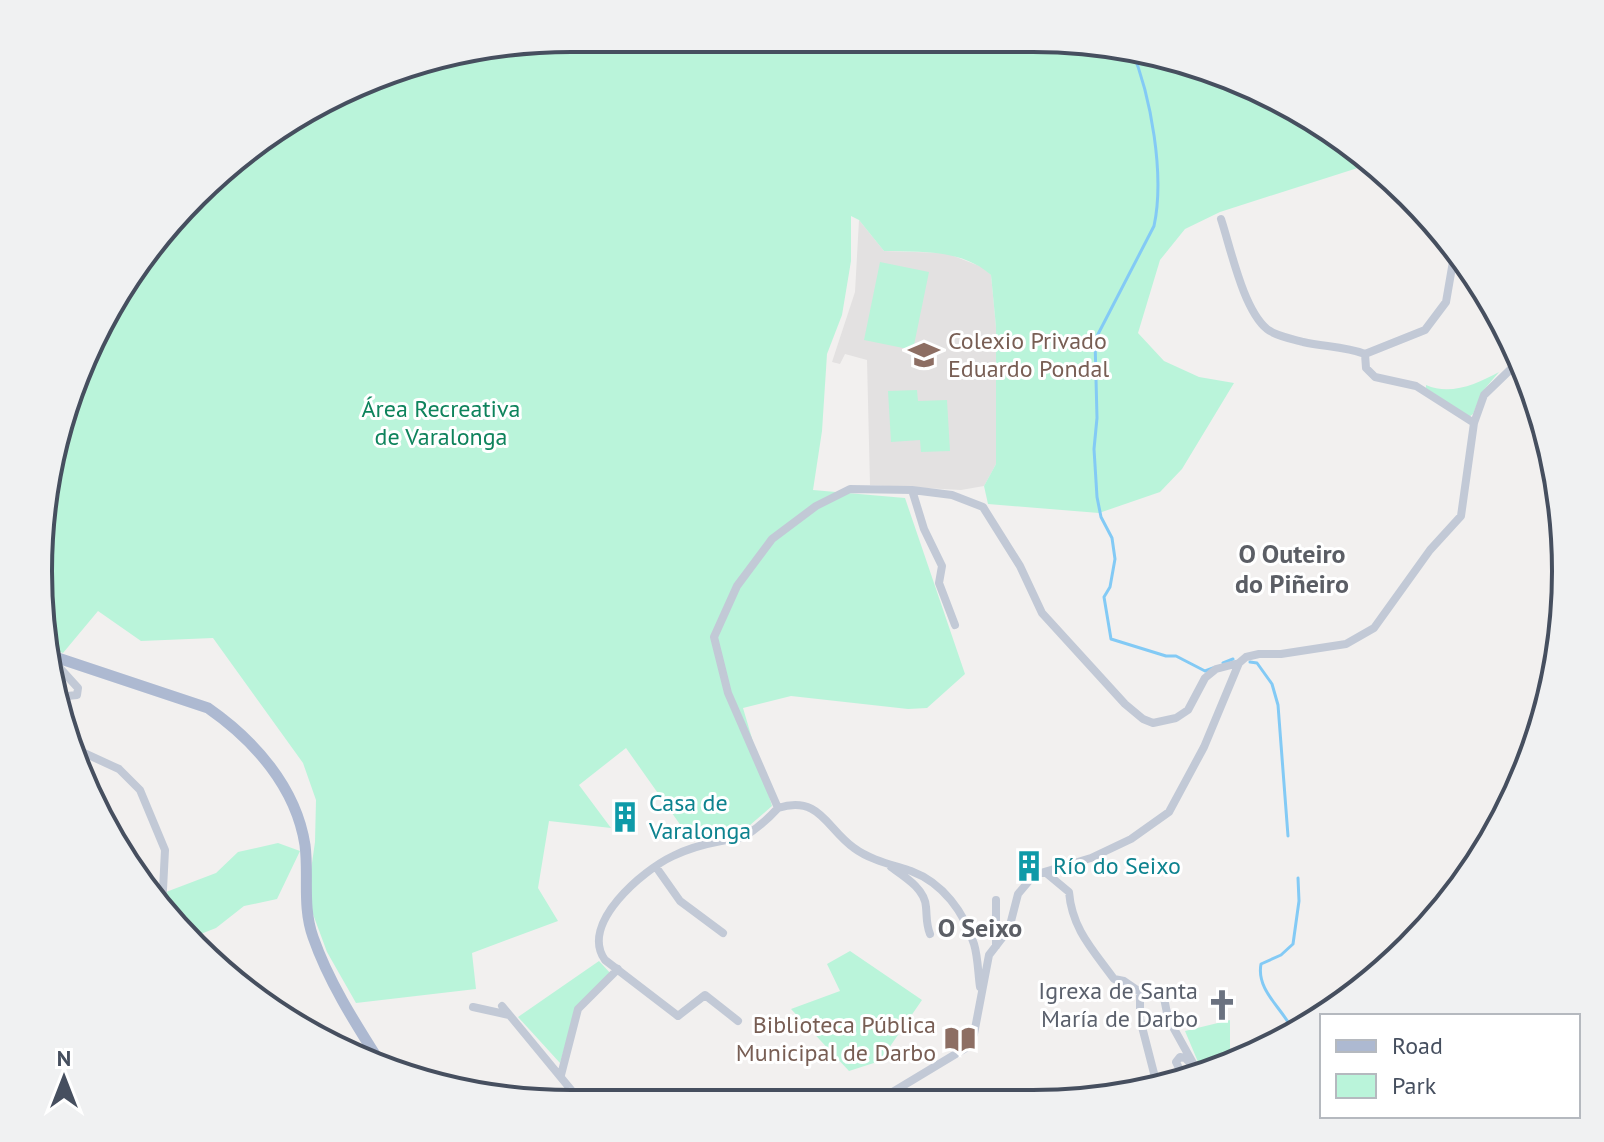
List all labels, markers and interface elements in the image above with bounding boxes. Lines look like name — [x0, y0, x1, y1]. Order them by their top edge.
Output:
place label: Colexio Privado Eduardo Pondal — [948, 325, 1109, 384]
school or university icon: Colexio Privado Eduardo Pondal — [907, 338, 941, 372]
park label: Área Recreativa de Varalonga — [362, 393, 520, 452]
district label: O Outeiro do Piñeiro — [1235, 537, 1349, 600]
place label: Casa de Varalonga — [648, 787, 751, 846]
building icon: Casa de Varalonga — [608, 800, 642, 834]
building icon: Río do Seixo — [1012, 849, 1046, 883]
place label: Río do Seixo — [1053, 850, 1181, 881]
district label: O Seixo — [938, 911, 1022, 944]
place label: Igrexa de Santa María de Darbo — [1038, 975, 1198, 1034]
church icon: Igrexa de Santa María de Darbo — [1205, 988, 1239, 1022]
place label: Biblioteca Pública Municipal de Darbo — [736, 1009, 936, 1068]
legend — [1320, 1014, 1580, 1118]
library icon: Biblioteca Pública Municipal de Darbo — [943, 1022, 977, 1056]
text: Road — [1392, 1030, 1443, 1061]
north arrow — [24, 1038, 104, 1118]
text: N — [57, 1044, 71, 1072]
text: Park — [1392, 1070, 1437, 1101]

